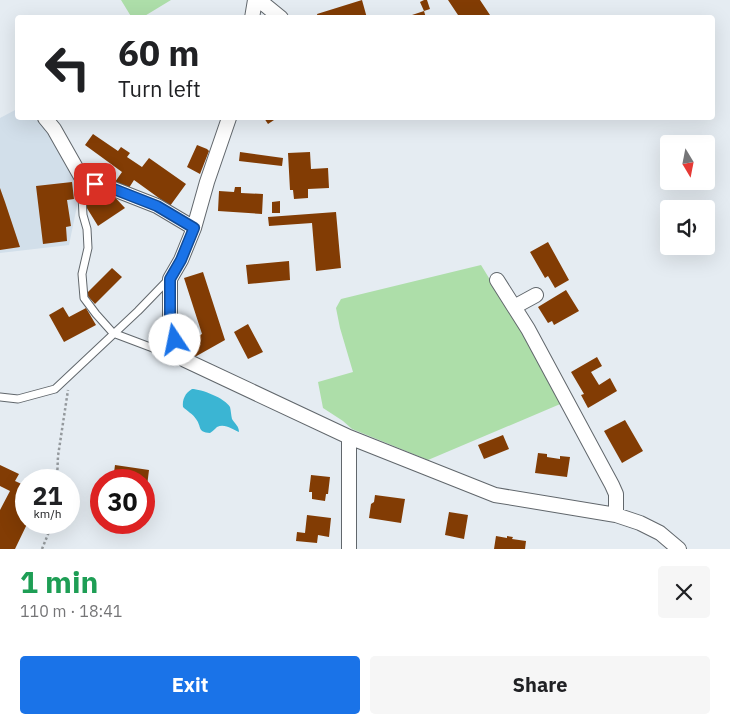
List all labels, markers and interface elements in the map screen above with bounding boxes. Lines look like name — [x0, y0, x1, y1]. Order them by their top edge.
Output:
text: 60 m — [118, 30, 200, 76]
icon: left — [35, 35, 100, 100]
text: Turn left — [118, 74, 201, 103]
north arrow — [660, 135, 715, 190]
map controls — [660, 135, 715, 255]
pin — [74, 163, 116, 205]
icon: arrive — [81, 170, 109, 198]
button: sound — [660, 200, 715, 255]
position arrow — [148, 313, 200, 365]
speed limit sign: 30 — [90, 469, 155, 534]
text: 21 — [32, 479, 63, 512]
text: km/h — [33, 506, 62, 521]
text: 1 min — [20, 562, 98, 601]
button: close — [658, 566, 710, 618]
text: 110 m · 18:41 — [20, 601, 122, 621]
button: Exit — [20, 656, 360, 714]
button: Share — [370, 656, 710, 714]

